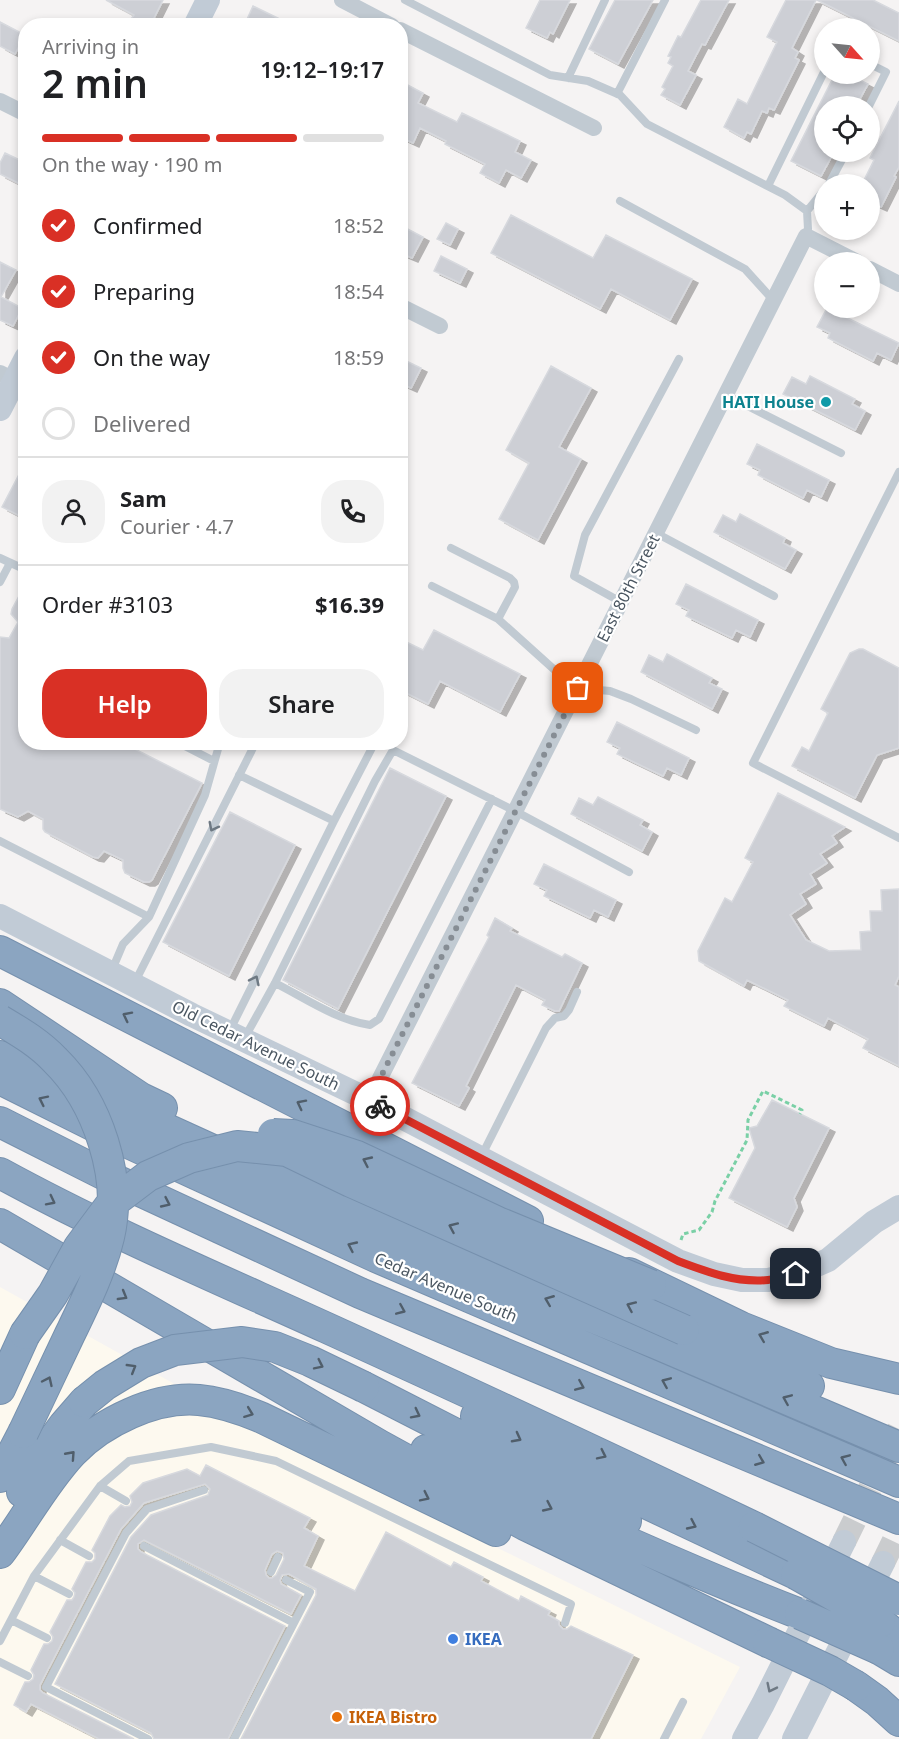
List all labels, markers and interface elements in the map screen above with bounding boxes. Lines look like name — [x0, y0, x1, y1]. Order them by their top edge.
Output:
north arrow — [814, 18, 880, 84]
map controls — [814, 18, 880, 318]
text: Arriving in — [42, 33, 139, 60]
text: 19:12–19:17 — [260, 54, 384, 84]
text: 2 min — [42, 56, 148, 109]
button: locate — [814, 96, 880, 162]
text: On the way · 190 m — [42, 151, 222, 178]
button: + — [814, 174, 880, 240]
icon: check — [42, 209, 75, 242]
text: Confirmed — [93, 210, 203, 240]
text: 18:52 — [333, 212, 384, 239]
button: − — [814, 252, 880, 318]
icon: check — [42, 275, 75, 308]
text: Preparing — [93, 276, 195, 306]
text: 18:54 — [333, 278, 384, 305]
icon: check — [42, 341, 75, 374]
text: On the way — [93, 342, 210, 372]
text: 18:59 — [333, 344, 384, 371]
place label: HATI House — [722, 391, 814, 413]
marker: HATI House — [819, 395, 833, 409]
text: Delivered — [93, 408, 191, 438]
button: person — [42, 480, 105, 543]
button: phone — [321, 480, 384, 543]
text: Sam — [120, 483, 167, 513]
text: Courier · 4.7 — [120, 513, 234, 540]
street label: East 80th Street — [591, 530, 665, 646]
text: Order #3103 — [42, 589, 173, 619]
text: $16.39 — [315, 589, 384, 619]
pin — [552, 662, 603, 713]
button: Help — [42, 669, 207, 738]
button: Share — [219, 669, 384, 738]
icon: bag — [561, 671, 594, 704]
one-way arrow — [209, 821, 220, 831]
one-way arrow — [248, 976, 259, 987]
street label: Old Cedar Avenue South — [169, 995, 343, 1095]
one-way arrow — [122, 1012, 133, 1023]
courier — [350, 1076, 410, 1136]
icon: bike — [364, 1090, 397, 1123]
one-way arrow — [38, 1096, 49, 1108]
one-way arrow — [296, 1100, 307, 1112]
one-way arrow — [362, 1156, 373, 1168]
one-way arrow — [45, 1193, 56, 1205]
one-way arrow — [159, 1196, 170, 1208]
one-way arrow — [448, 1222, 459, 1234]
one-way arrow — [348, 1241, 359, 1253]
street label: Cedar Avenue South — [371, 1247, 521, 1327]
pin — [770, 1248, 821, 1299]
icon: home — [779, 1257, 812, 1290]
one-way arrow — [117, 1289, 127, 1300]
one-way arrow — [544, 1295, 555, 1307]
one-way arrow — [626, 1301, 637, 1313]
one-way arrow — [394, 1303, 405, 1315]
one-way arrow — [759, 1331, 770, 1343]
one-way arrow — [312, 1357, 323, 1369]
one-way arrow — [126, 1364, 136, 1376]
one-way arrow — [41, 1376, 52, 1387]
one-way arrow — [661, 1377, 672, 1389]
one-way arrow — [574, 1379, 585, 1391]
one-way arrow — [783, 1394, 794, 1406]
one-way arrow — [243, 1405, 254, 1418]
one-way arrow — [409, 1406, 420, 1418]
one-way arrow — [511, 1431, 521, 1442]
one-way arrow — [596, 1447, 607, 1459]
one-way arrow — [64, 1451, 75, 1462]
one-way arrow — [754, 1454, 765, 1466]
one-way arrow — [841, 1454, 852, 1466]
one-way arrow — [418, 1489, 429, 1501]
one-way arrow — [542, 1499, 553, 1511]
one-way arrow — [685, 1517, 696, 1529]
place label: IKEA — [465, 1628, 503, 1650]
marker: IKEA — [446, 1632, 460, 1646]
one-way arrow — [767, 1682, 778, 1693]
place label: IKEA Bistro — [349, 1706, 437, 1728]
marker: IKEA Bistro — [330, 1710, 344, 1724]

